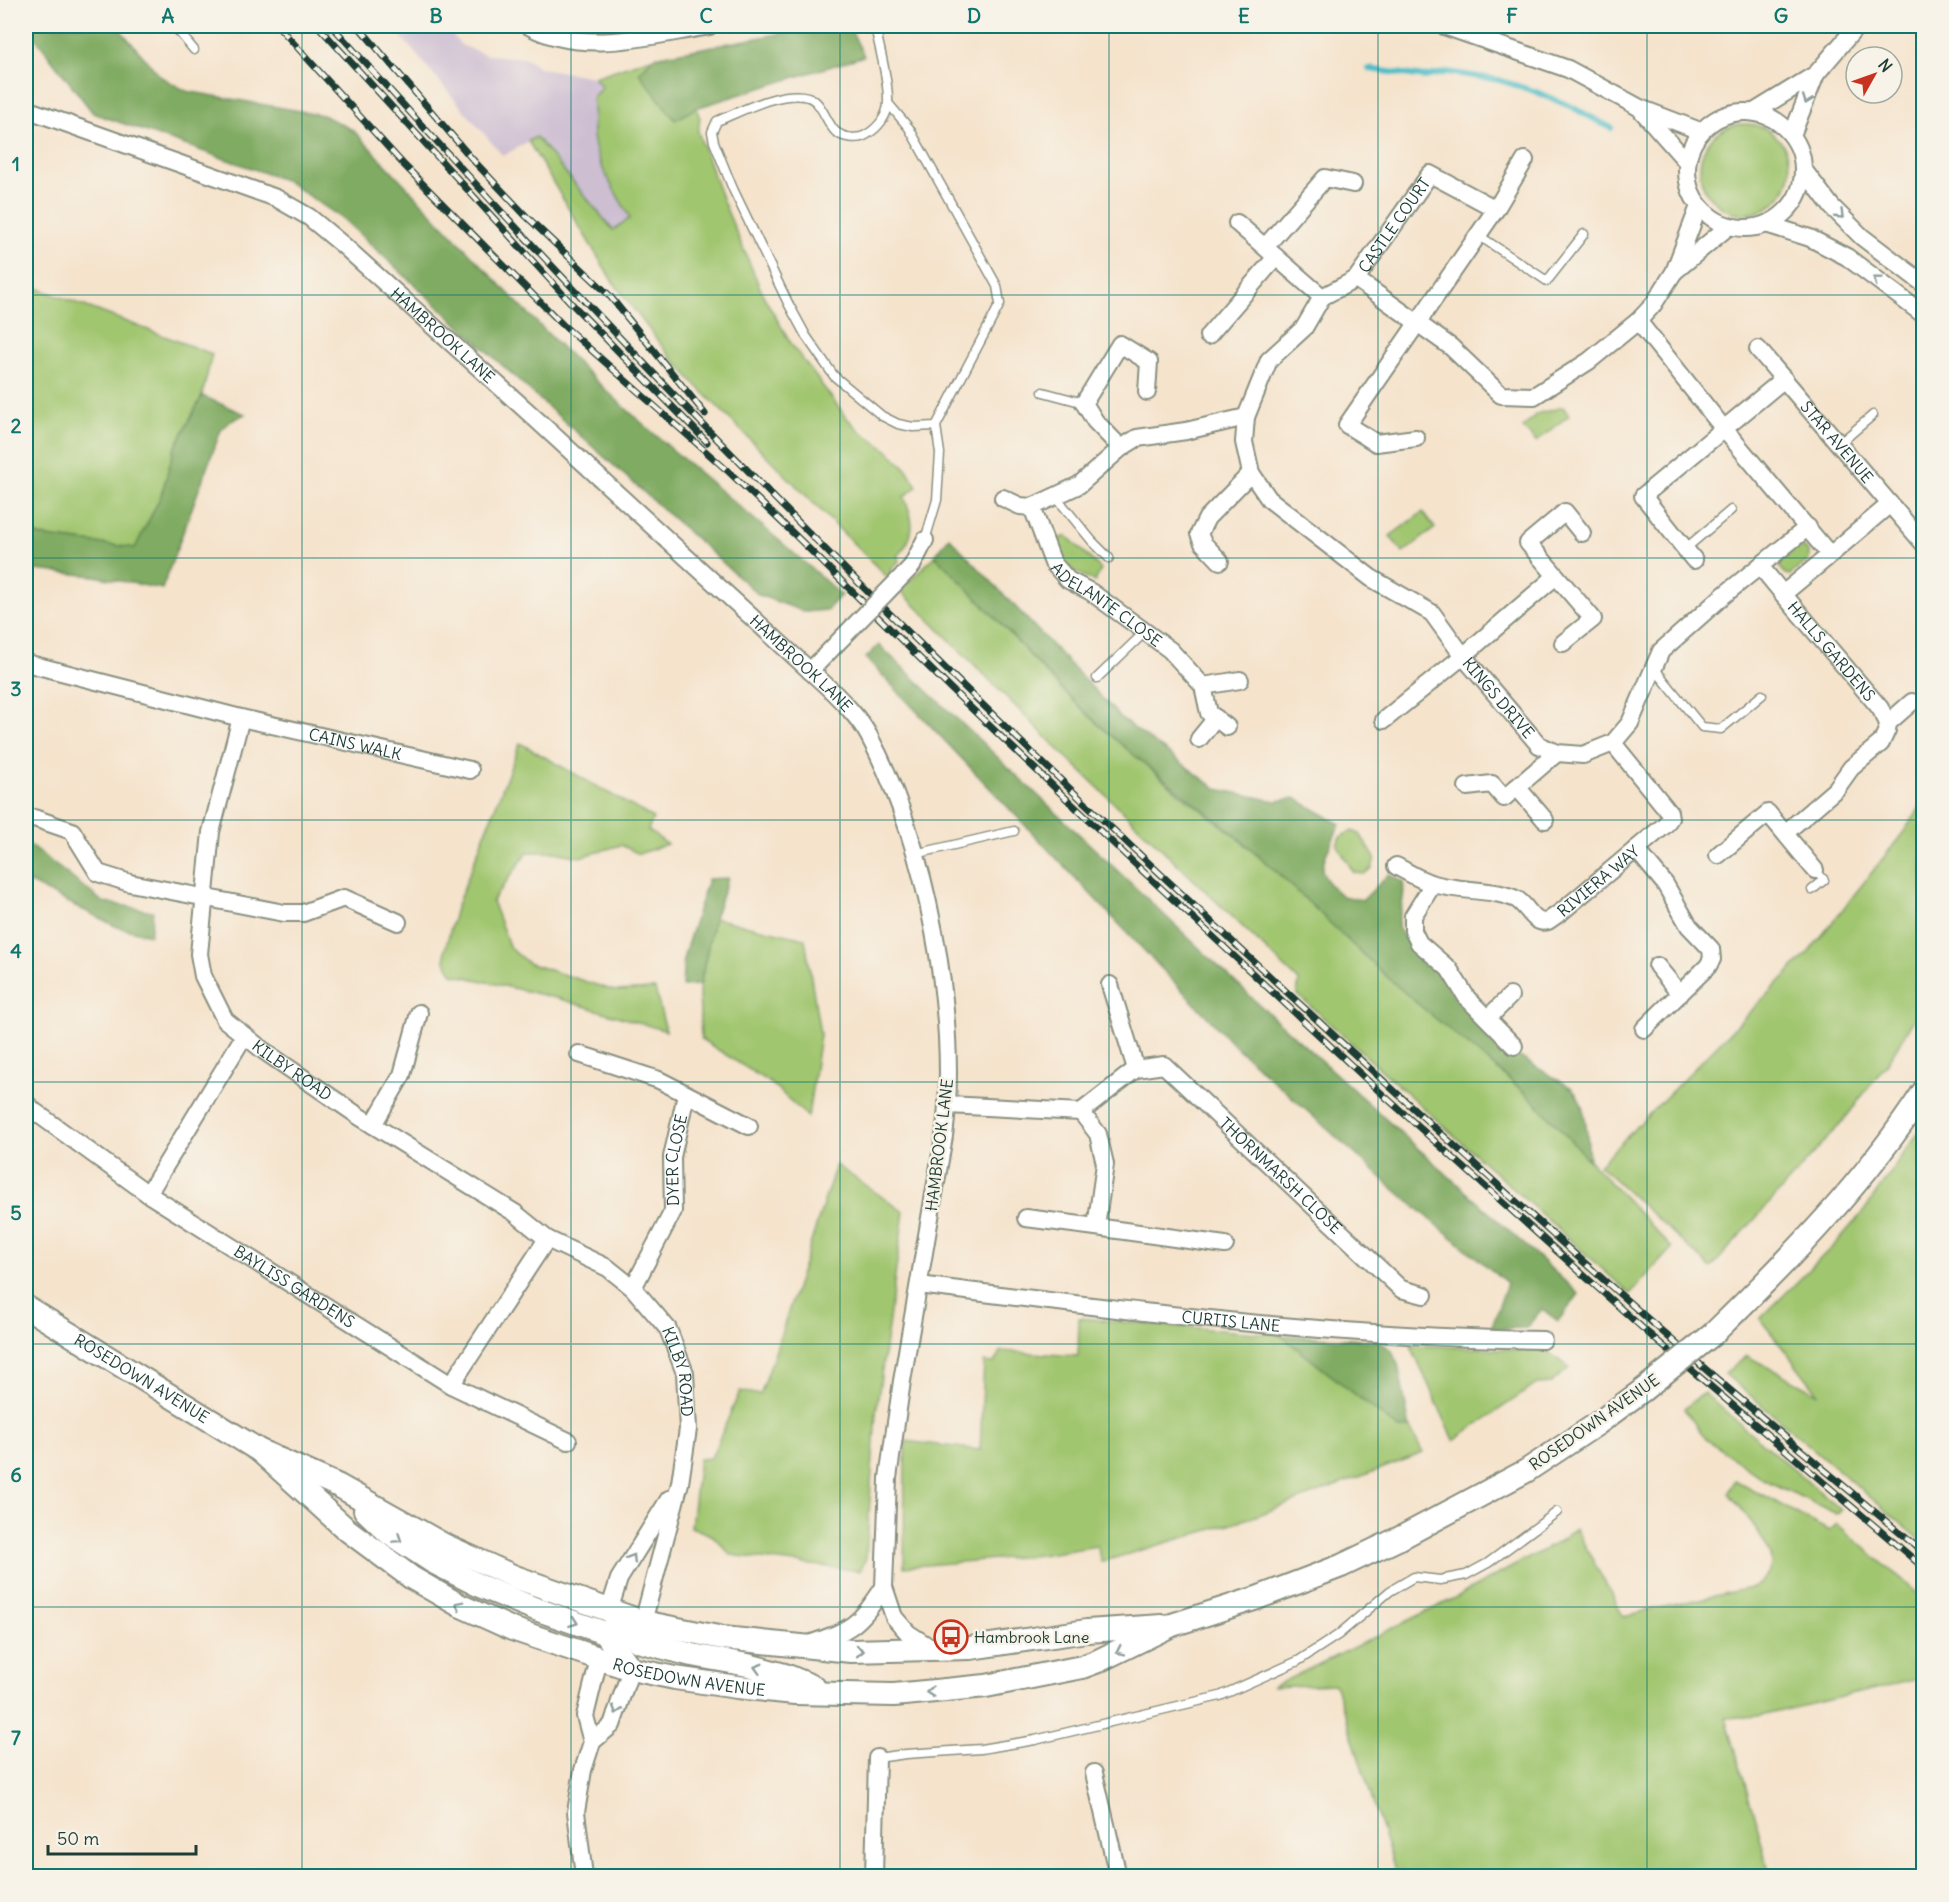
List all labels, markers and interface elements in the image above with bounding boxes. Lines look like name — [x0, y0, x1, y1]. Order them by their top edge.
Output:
text: A — [162, 3, 175, 28]
text: B — [429, 3, 443, 28]
text: C — [699, 3, 713, 28]
text: D — [967, 3, 981, 28]
text: E — [1238, 3, 1250, 28]
text: F — [1506, 3, 1518, 28]
text: G — [1774, 3, 1788, 28]
north arrow — [1844, 45, 1904, 105]
text: N — [1874, 55, 1897, 76]
one-way arrow — [1801, 94, 1814, 105]
text: 1 — [12, 151, 20, 176]
street label: CASTLE COURT — [1354, 174, 1434, 277]
one-way arrow — [1832, 207, 1843, 218]
one-way arrow — [1872, 276, 1883, 287]
street label: HAMBROOK LANE — [387, 283, 499, 387]
street label: STAR AVENUE — [1797, 397, 1878, 487]
text: 2 — [11, 413, 22, 438]
street label: ADELANTE CLOSE — [1047, 558, 1166, 651]
street label: HALLS GARDENS — [1784, 597, 1880, 705]
street label: HAMBROOK LANE — [746, 611, 857, 716]
street label: KINGS DRIVE — [1458, 653, 1539, 742]
text: 3 — [10, 676, 22, 701]
street label: CAINS WALK — [307, 724, 404, 764]
street label: RIVIERA WAY — [1553, 841, 1643, 921]
text: 4 — [10, 938, 22, 963]
street label: KILBY ROAD — [248, 1036, 336, 1105]
street label: HAMBROOK LANE — [921, 1078, 957, 1212]
street label: DYER CLOSE — [662, 1112, 691, 1206]
street label: THORNMARSH CLOSE — [1216, 1113, 1346, 1238]
text: 5 — [10, 1200, 22, 1225]
street label: BAYLISS GARDENS — [230, 1241, 359, 1332]
street label: CURTIS LANE — [1181, 1306, 1281, 1336]
street label: KILBY ROAD — [658, 1324, 697, 1417]
street label: ROSEDOWN AVENUE — [71, 1329, 213, 1427]
street label: ROSEDOWN AVENUE — [1525, 1370, 1663, 1474]
text: 6 — [10, 1462, 22, 1487]
one-way arrow — [391, 1532, 402, 1543]
one-way arrow — [625, 1554, 637, 1564]
one-way arrow — [455, 1601, 466, 1612]
one-way arrow — [568, 1614, 578, 1627]
bus stop icon: Hambrook Lane — [933, 1619, 969, 1655]
place label: Hambrook Lane — [974, 1627, 1089, 1647]
one-way arrow — [1115, 1643, 1126, 1655]
one-way arrow — [856, 1645, 865, 1657]
street label: ROSEDOWN AVENUE — [610, 1654, 766, 1700]
one-way arrow — [753, 1662, 763, 1675]
one-way arrow — [926, 1685, 935, 1698]
one-way arrow — [612, 1704, 625, 1715]
text: 7 — [11, 1725, 21, 1750]
scale bar — [48, 1818, 196, 1856]
text: 50 m — [57, 1827, 99, 1850]

